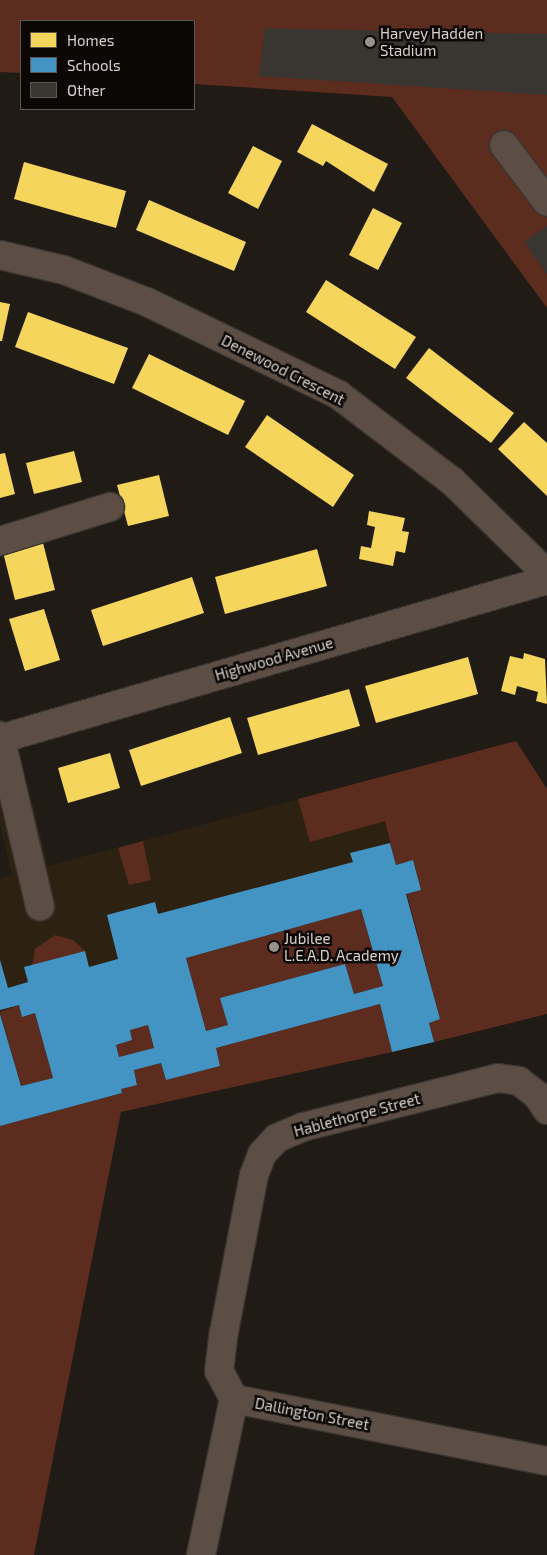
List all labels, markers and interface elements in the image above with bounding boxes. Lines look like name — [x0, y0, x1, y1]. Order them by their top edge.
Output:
legend — [20, 20, 195, 110]
place label: Harvey Hadden Stadium — [380, 24, 484, 59]
text: Homes — [67, 31, 114, 49]
marker: Harvey Hadden Stadium — [364, 36, 376, 48]
text: Schools — [67, 56, 121, 74]
text: Other — [67, 81, 106, 99]
street label: Denewood Crescent — [218, 331, 348, 409]
street label: Highwood Avenue — [213, 633, 335, 685]
place label: Jubilee L.E.A.D. Academy — [284, 929, 399, 964]
marker: Jubilee L.E.A.D. Academy — [268, 941, 280, 953]
street label: Hablethorpe Street — [292, 1089, 422, 1141]
street label: Dallington Street — [253, 1394, 371, 1434]

